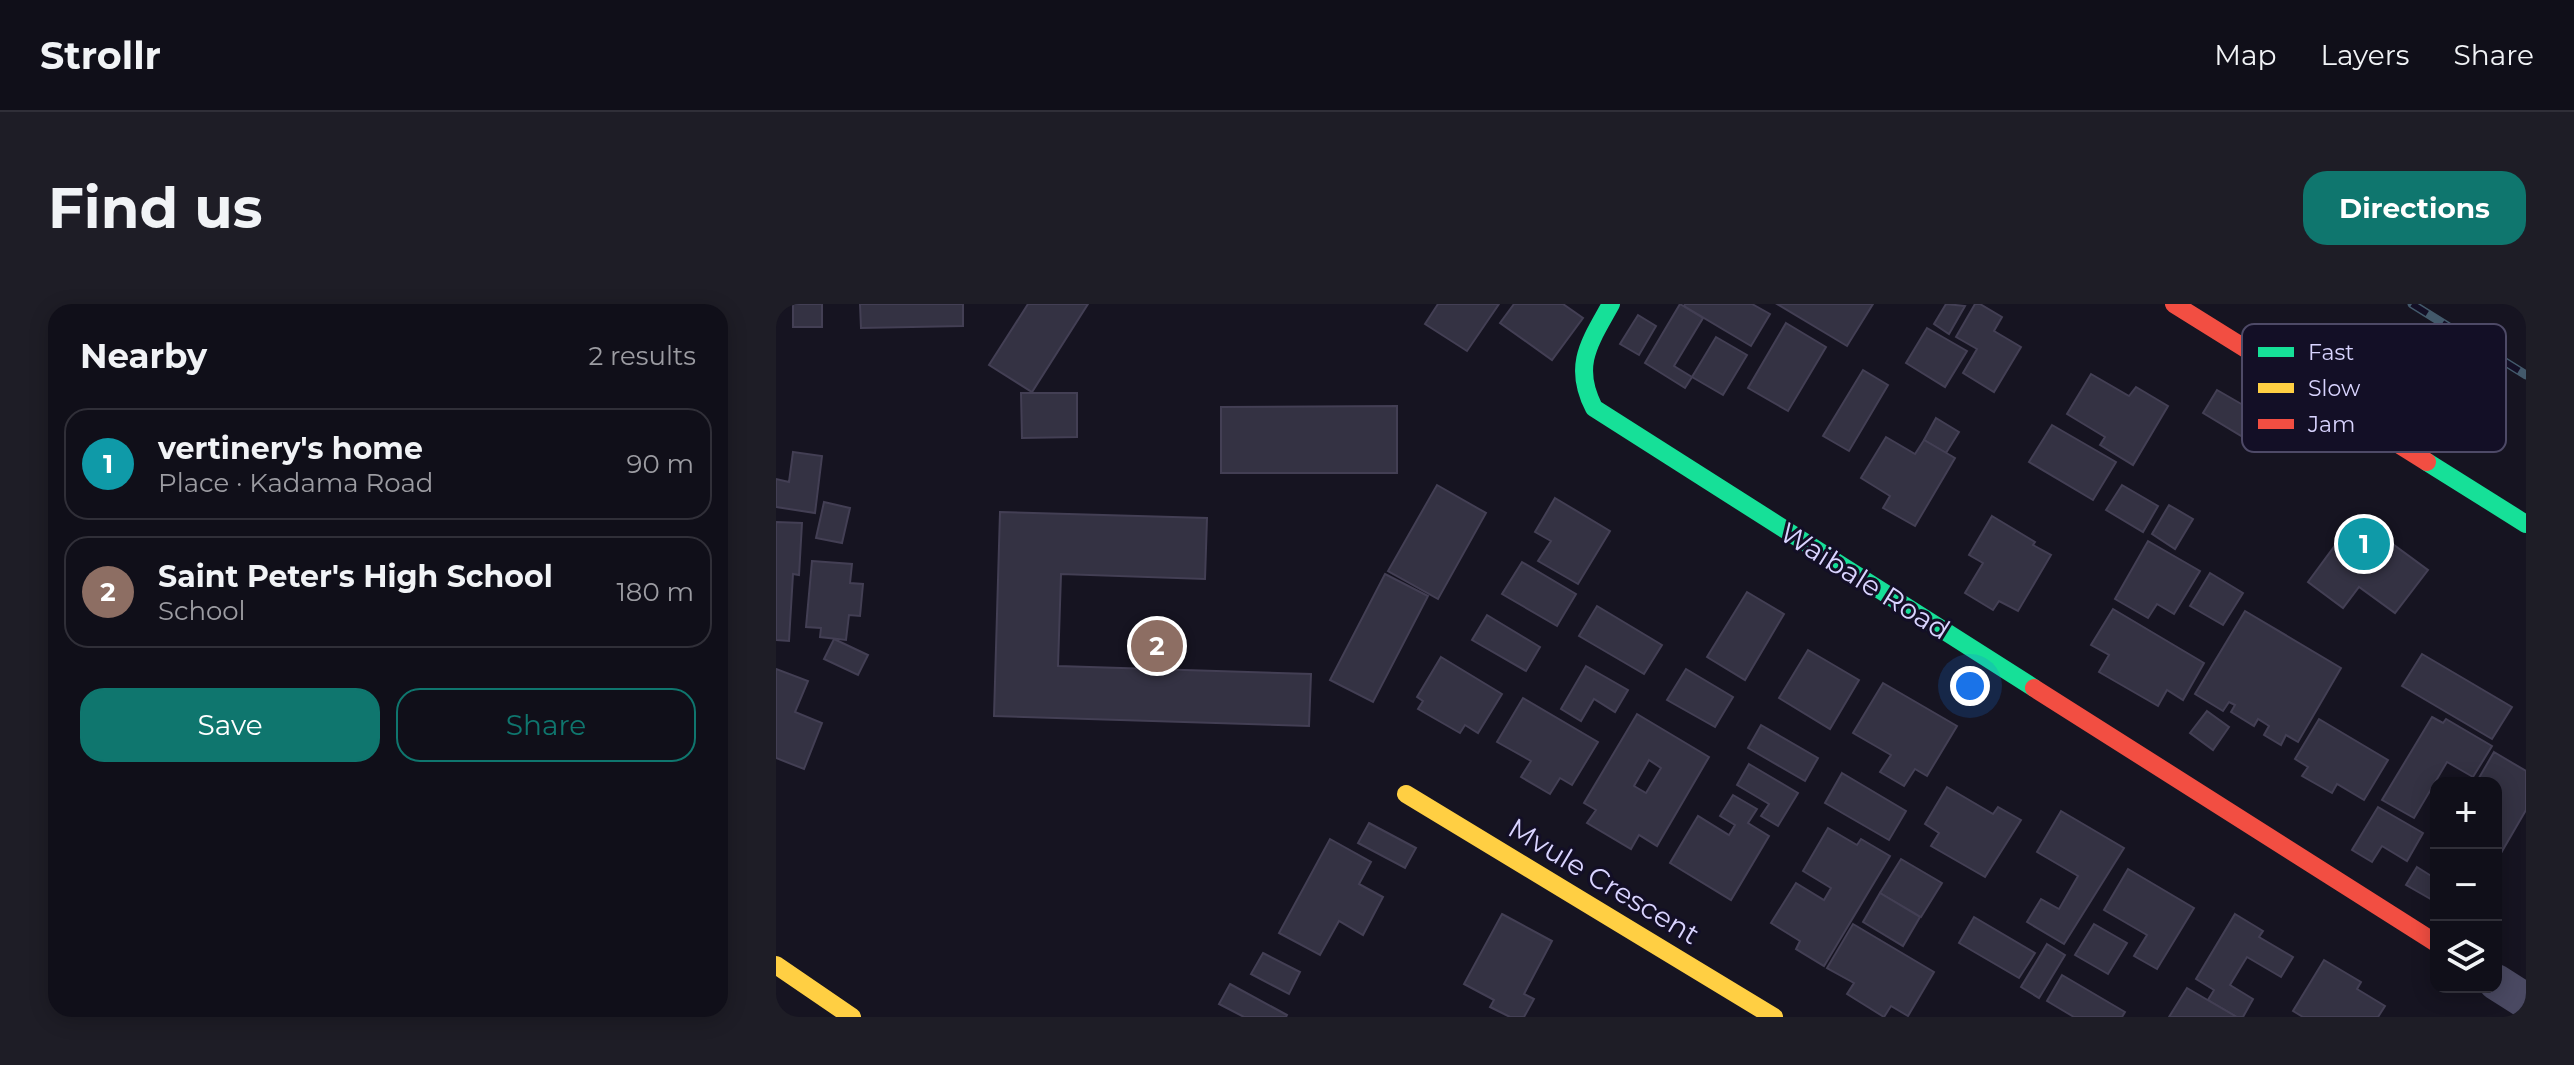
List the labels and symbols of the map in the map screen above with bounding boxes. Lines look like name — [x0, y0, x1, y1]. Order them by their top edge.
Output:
legend — [2242, 324, 2506, 452]
text: Fast — [2308, 339, 2354, 366]
text: Slow — [2308, 375, 2361, 402]
text: Jam — [2307, 411, 2355, 438]
pin: 1 — [2338, 514, 2390, 574]
street label: Waibale Road — [1774, 515, 1956, 647]
pin: 2 — [1131, 616, 1183, 676]
your location — [1950, 666, 1990, 706]
street label: Mvule Crescent — [1502, 811, 1706, 951]

